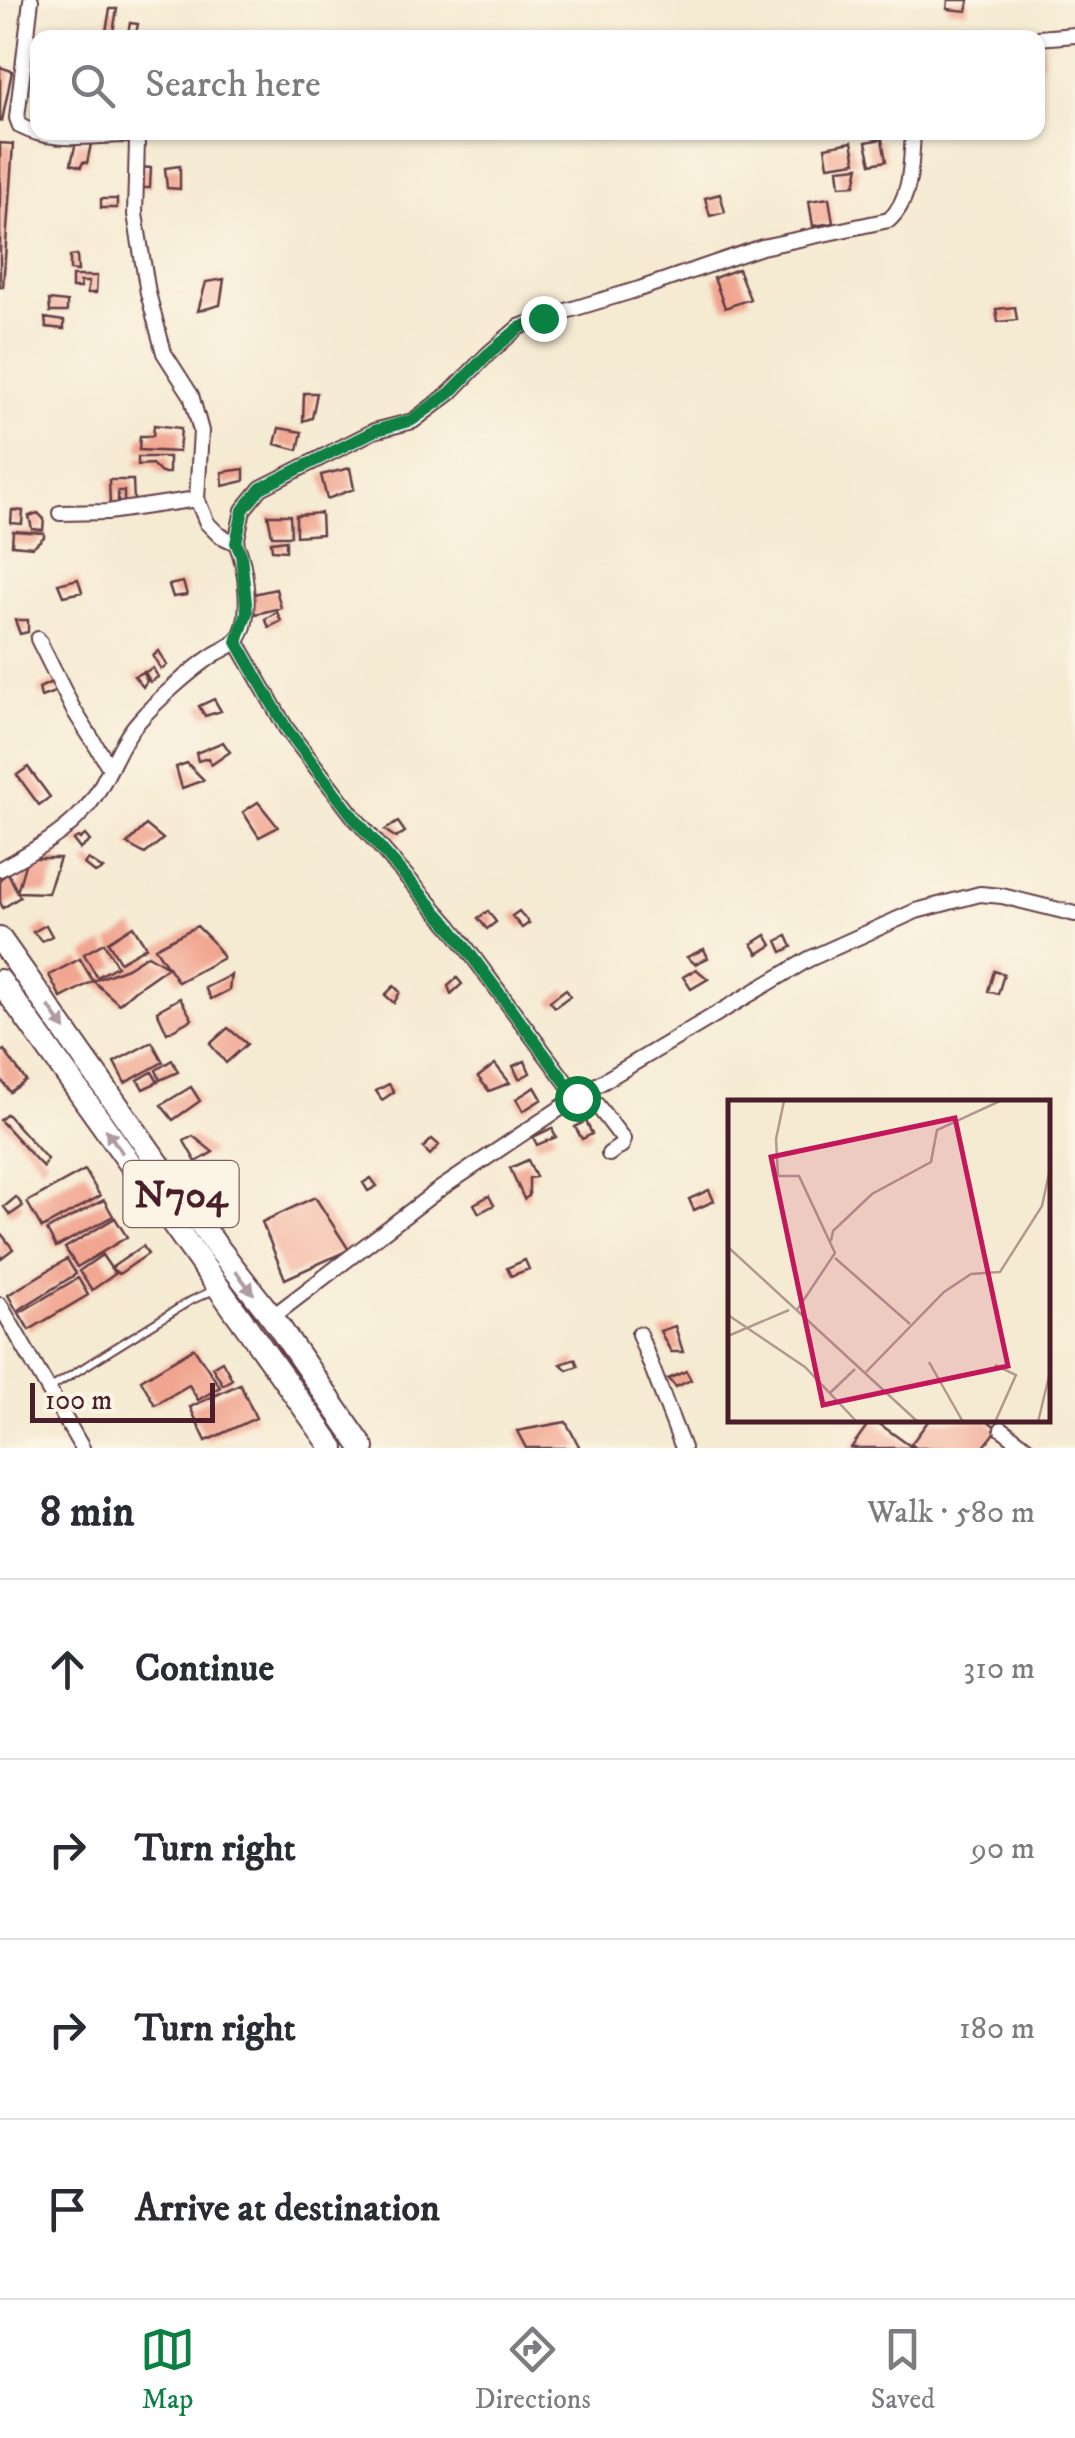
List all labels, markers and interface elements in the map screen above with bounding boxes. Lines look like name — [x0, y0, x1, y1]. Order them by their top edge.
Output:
search box — [30, 30, 1045, 140]
icon: search — [65, 58, 120, 113]
text: Search here — [145, 61, 321, 109]
route end — [521, 296, 567, 342]
one-way arrow — [46, 1005, 66, 1031]
route start — [555, 1076, 601, 1122]
inset map — [728, 1100, 1050, 1423]
one-way arrow — [104, 1127, 124, 1154]
road number: N704 — [124, 1161, 238, 1227]
one-way arrow — [234, 1270, 255, 1295]
scale bar — [30, 1378, 215, 1422]
text: 100 m — [45, 1383, 112, 1418]
text: 8 min — [40, 1487, 134, 1539]
text: Walk · 580 m — [867, 1493, 1035, 1533]
icon: ahead — [40, 1642, 95, 1697]
text: Continue — [135, 1645, 274, 1693]
text: 310 m — [963, 1649, 1035, 1689]
icon: right — [40, 1822, 95, 1877]
text: Turn right — [135, 1825, 296, 1873]
text: 90 m — [971, 1829, 1035, 1869]
icon: right — [40, 2002, 95, 2057]
text: Turn right — [135, 2005, 296, 2053]
text: 180 m — [959, 2009, 1035, 2049]
icon: arrive — [40, 2182, 95, 2237]
text: Arrive at destination — [135, 2185, 440, 2233]
tab: Map — [140, 2322, 195, 2417]
tab: Directions — [475, 2322, 591, 2417]
tab: Saved — [871, 2322, 935, 2417]

